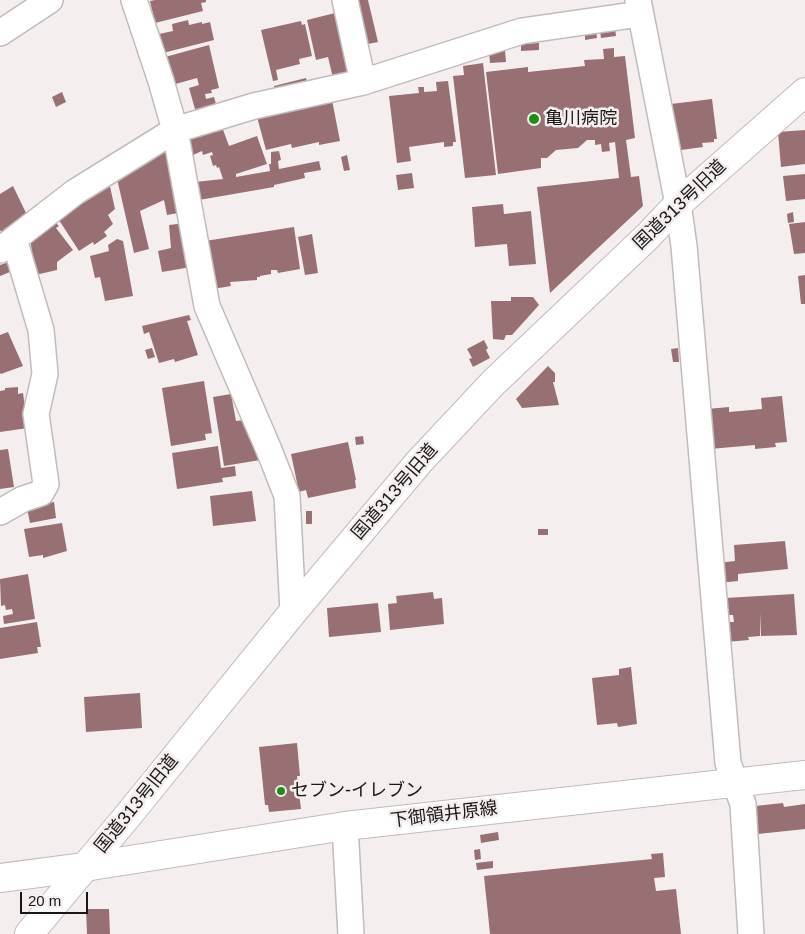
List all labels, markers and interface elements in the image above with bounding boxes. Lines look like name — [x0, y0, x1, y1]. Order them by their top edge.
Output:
place label: 亀川病院 — [545, 108, 617, 130]
marker: 亀川病院 — [527, 112, 541, 126]
street label: 国道313号旧道 — [629, 156, 731, 254]
street label: 国道313号旧道 — [347, 440, 443, 544]
street label: 国道313号旧道 — [91, 751, 183, 857]
place label: セブン-イレブン — [291, 780, 423, 802]
marker: セブン-イレブン — [275, 785, 287, 797]
street label: 下御領井原線 — [389, 798, 499, 832]
scale bar — [22, 882, 90, 914]
text: 20 m — [28, 892, 61, 909]

